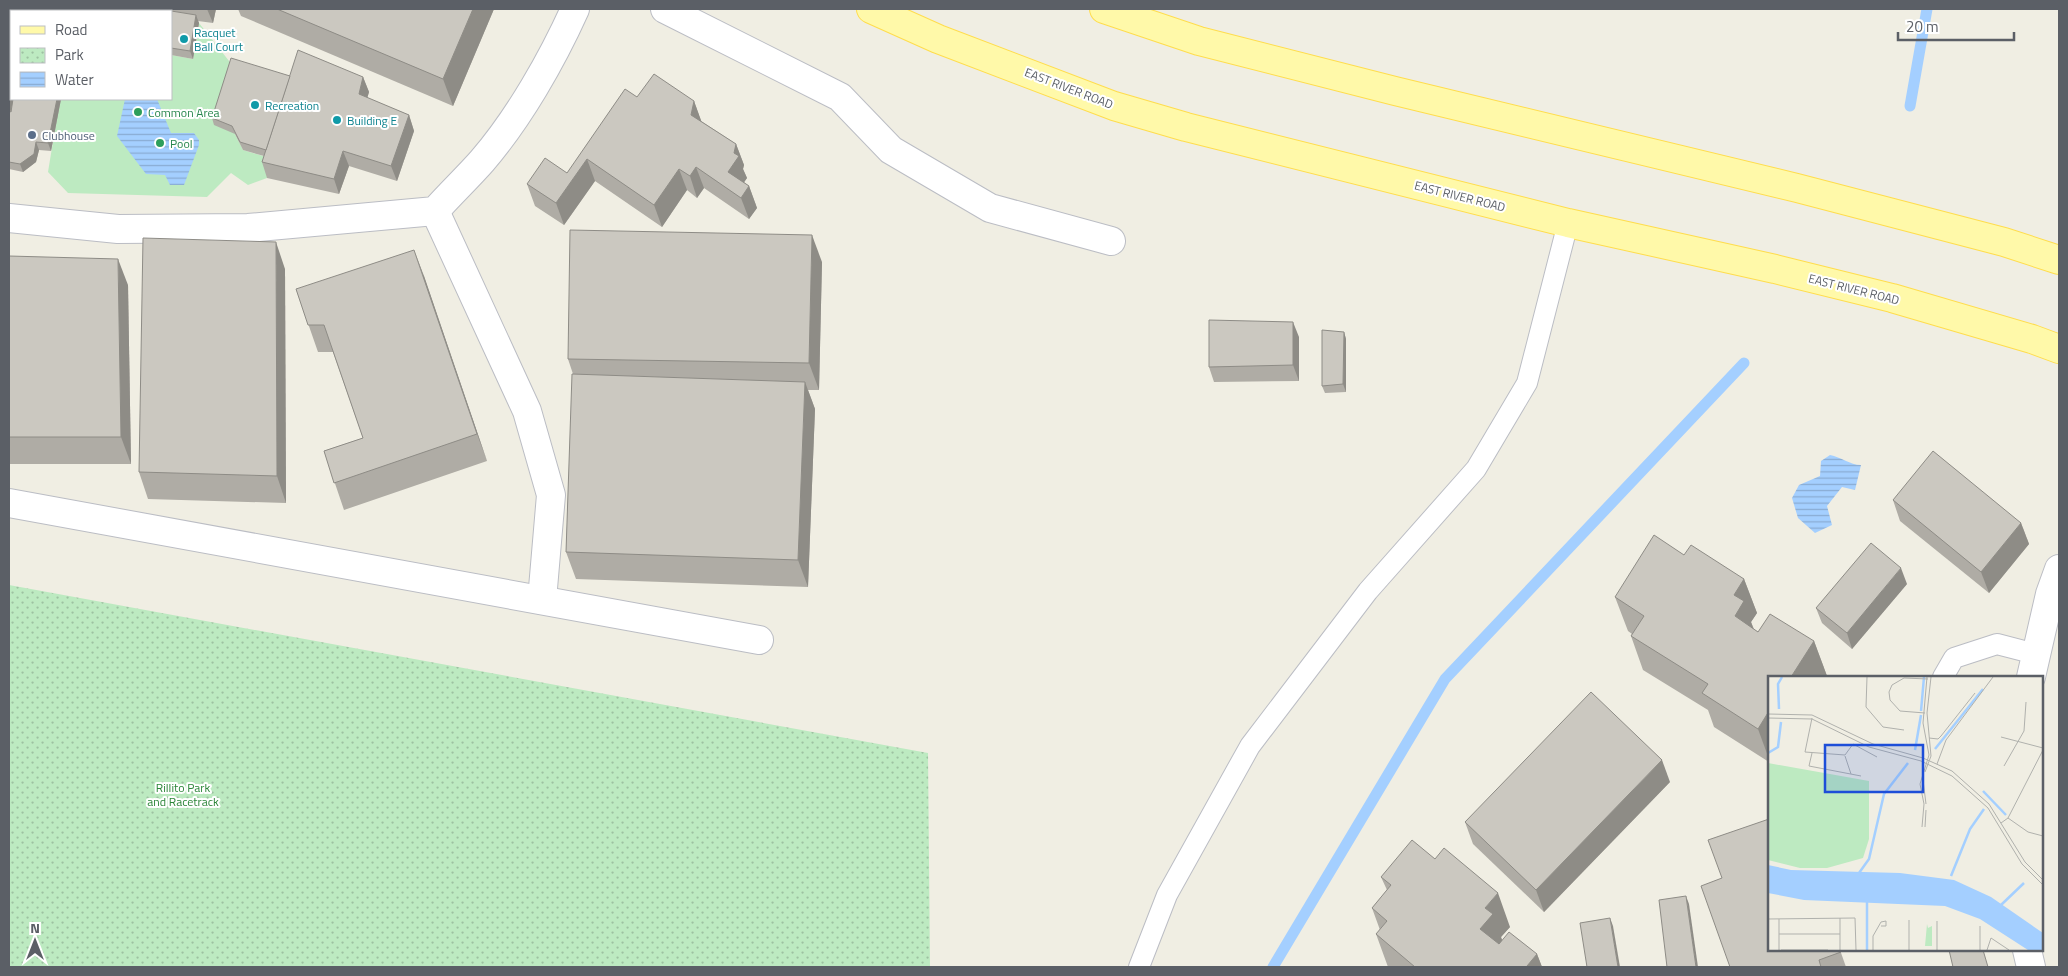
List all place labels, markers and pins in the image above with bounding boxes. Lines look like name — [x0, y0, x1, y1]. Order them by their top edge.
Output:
place label: Racquet Ball Court — [194, 23, 244, 56]
marker: Racquet Ball Court — [178, 33, 190, 45]
place label: Recreation — [265, 96, 319, 115]
marker: Recreation — [249, 99, 261, 111]
place label: Common Area — [148, 103, 220, 122]
marker: Common Area — [132, 106, 144, 118]
place label: Building E — [347, 111, 397, 130]
marker: Building E — [331, 114, 343, 126]
place label: Clubhouse — [42, 126, 95, 145]
marker: Clubhouse — [26, 129, 38, 141]
place label: Pool — [170, 134, 193, 153]
marker: Pool — [154, 137, 166, 149]

